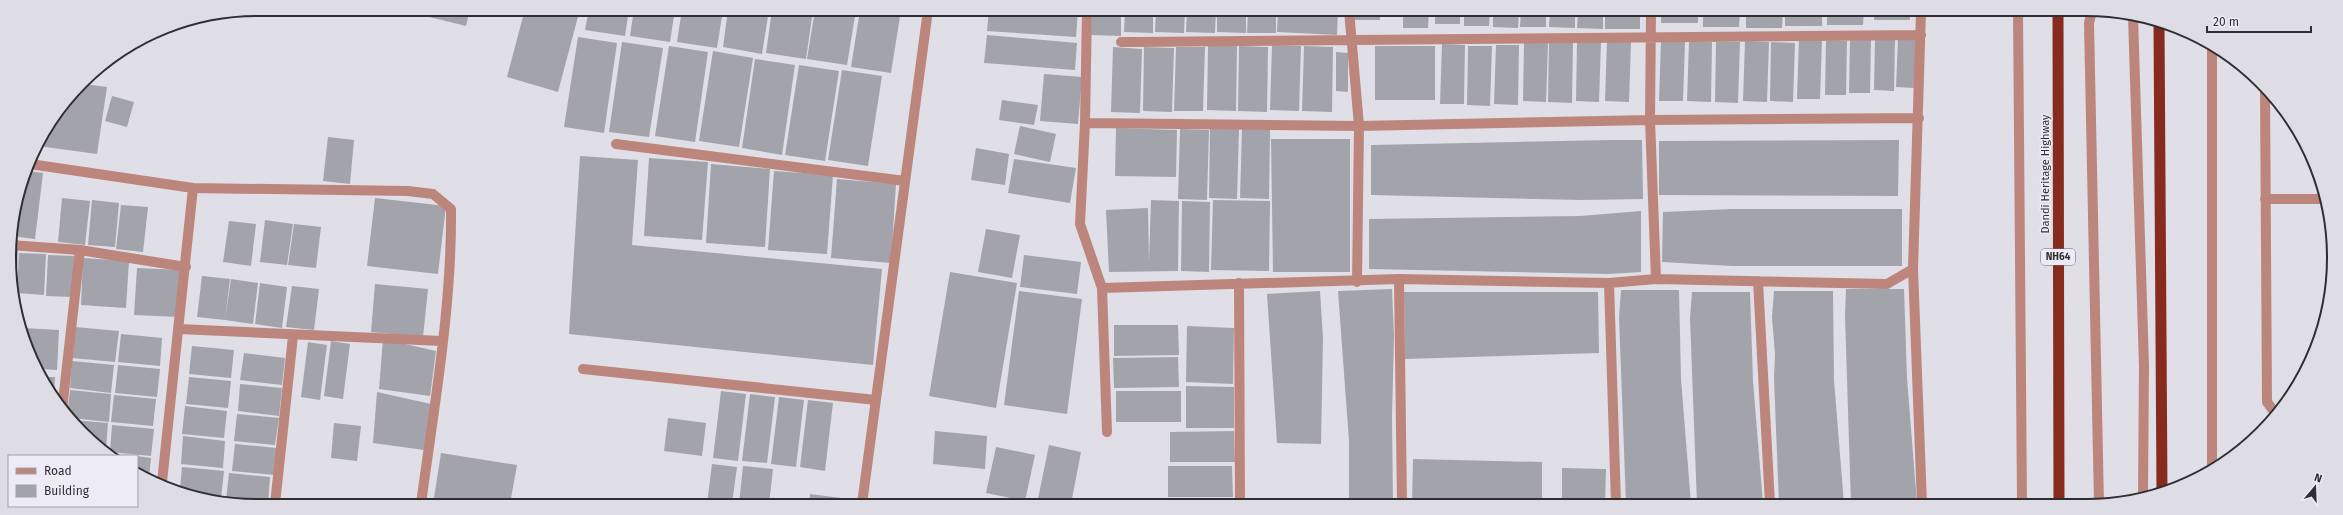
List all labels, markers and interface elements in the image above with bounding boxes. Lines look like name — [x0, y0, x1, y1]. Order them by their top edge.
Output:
scale bar — [2207, 8, 2311, 34]
text: 20 m — [2213, 15, 2239, 29]
street label: Dandi Heritage Highway — [2039, 114, 2052, 233]
road number: NH64 — [2041, 249, 2075, 265]
legend — [8, 455, 138, 507]
text: Road — [44, 464, 72, 478]
north arrow — [2295, 467, 2335, 507]
text: N — [2313, 471, 2324, 485]
text: Building — [44, 484, 90, 498]

